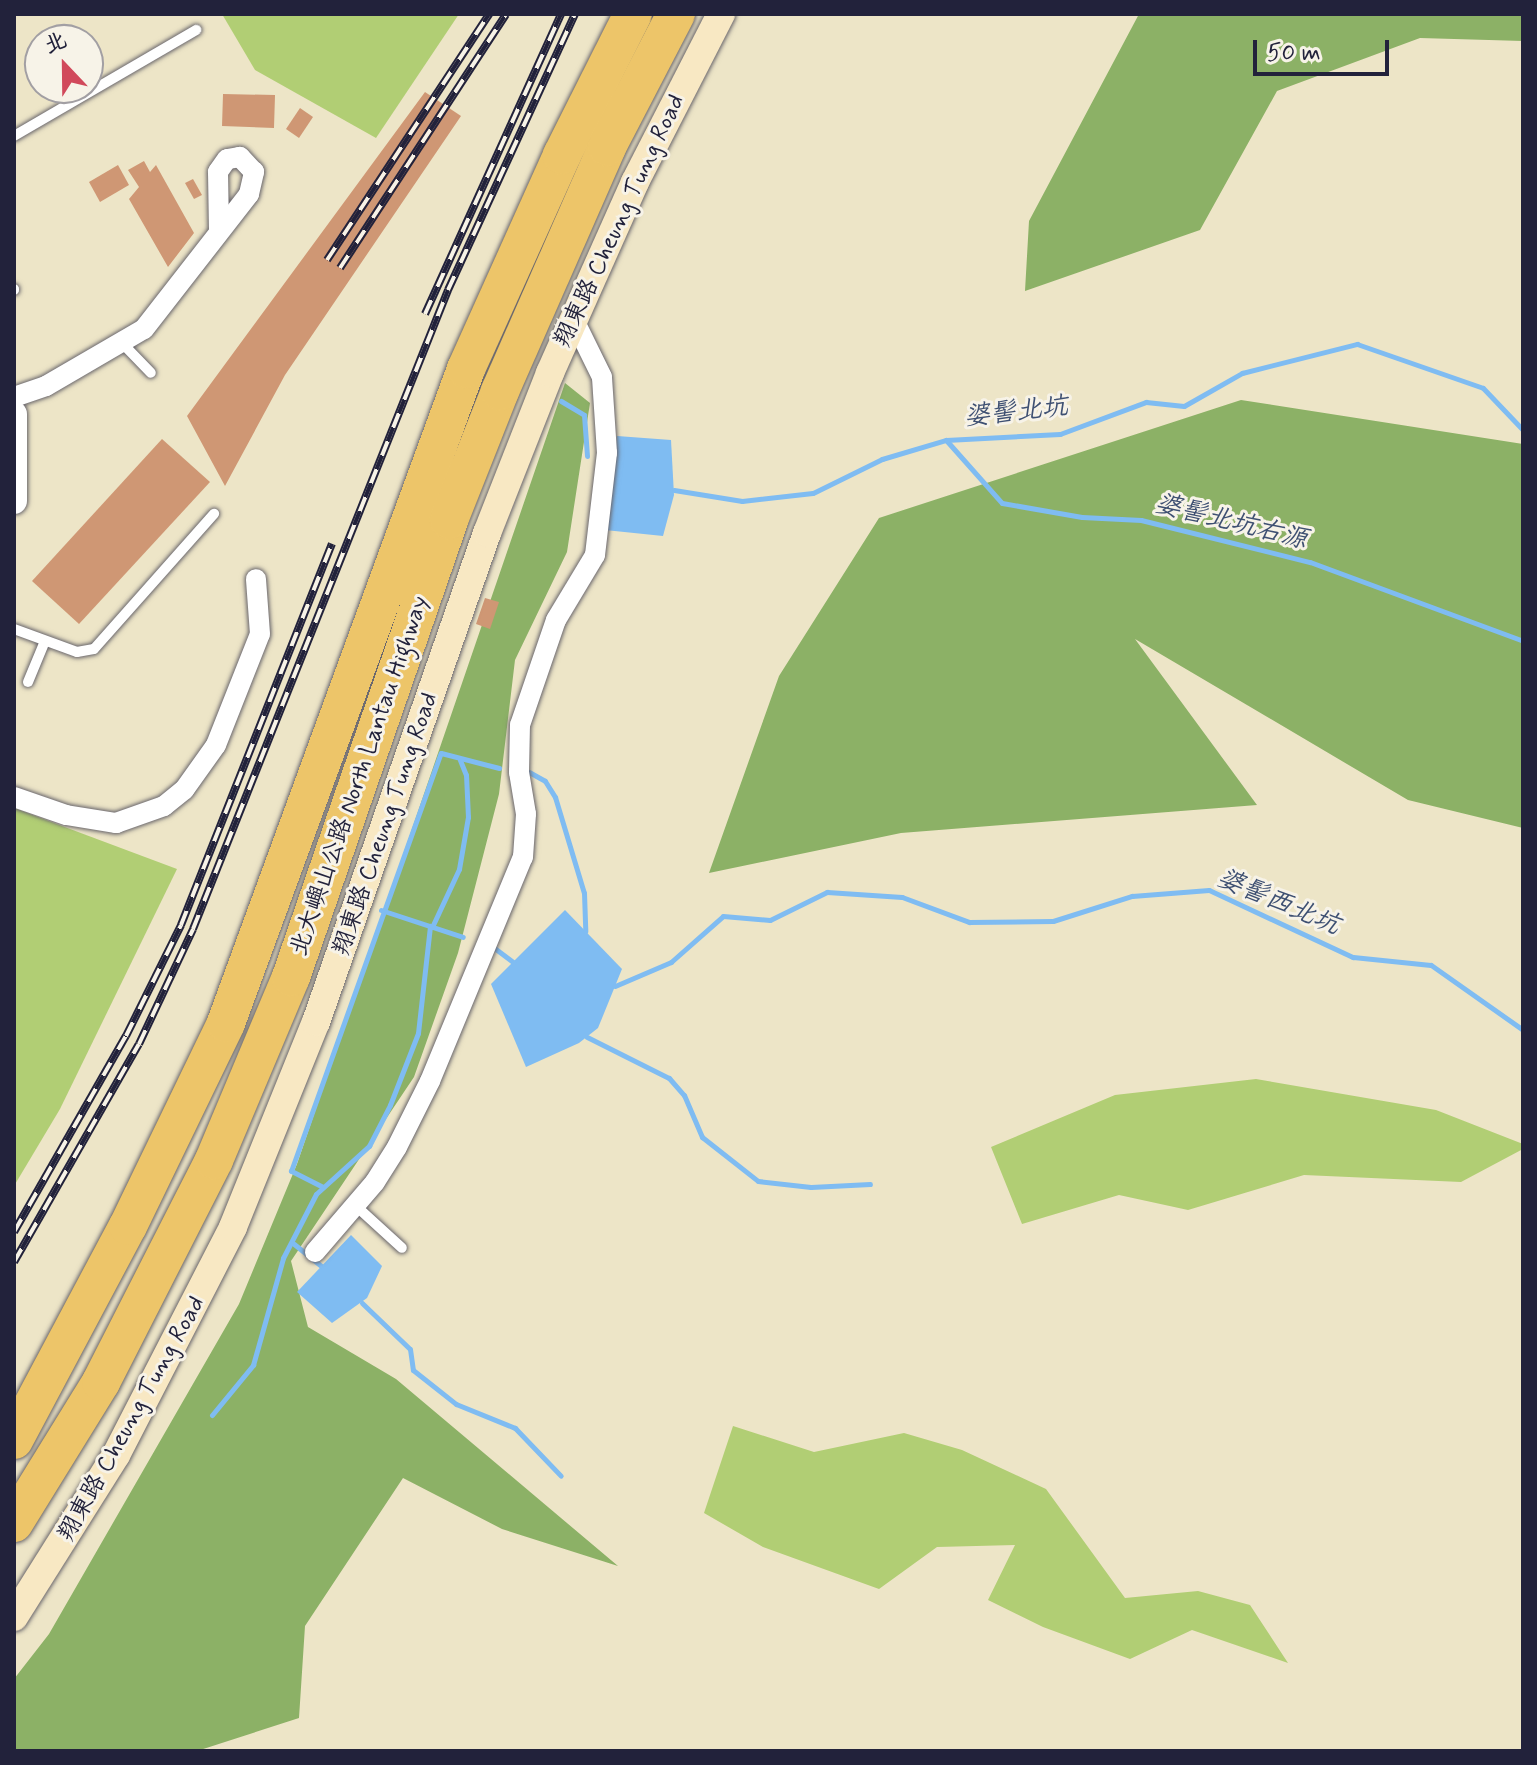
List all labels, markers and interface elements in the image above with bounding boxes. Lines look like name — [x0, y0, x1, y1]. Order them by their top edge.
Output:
north arrow — [24, 24, 104, 104]
scale bar — [1257, 24, 1393, 74]
text: 北 — [40, 27, 71, 61]
text: 50 m — [1267, 38, 1321, 69]
street label: 翔東路 Cheung Tung Road — [551, 94, 689, 348]
water label: 婆髻北坑 — [963, 392, 1069, 434]
water label: 婆髻北坑右源 — [1152, 489, 1310, 557]
street label: 北大嶼山公路 North Lantau Highway — [285, 592, 435, 960]
street label: 翔東路 Cheung Tung Road — [329, 694, 443, 954]
water label: 婆髻西北坑 — [1212, 863, 1344, 943]
street label: 翔東路 Cheung Tung Road — [55, 1296, 209, 1542]

